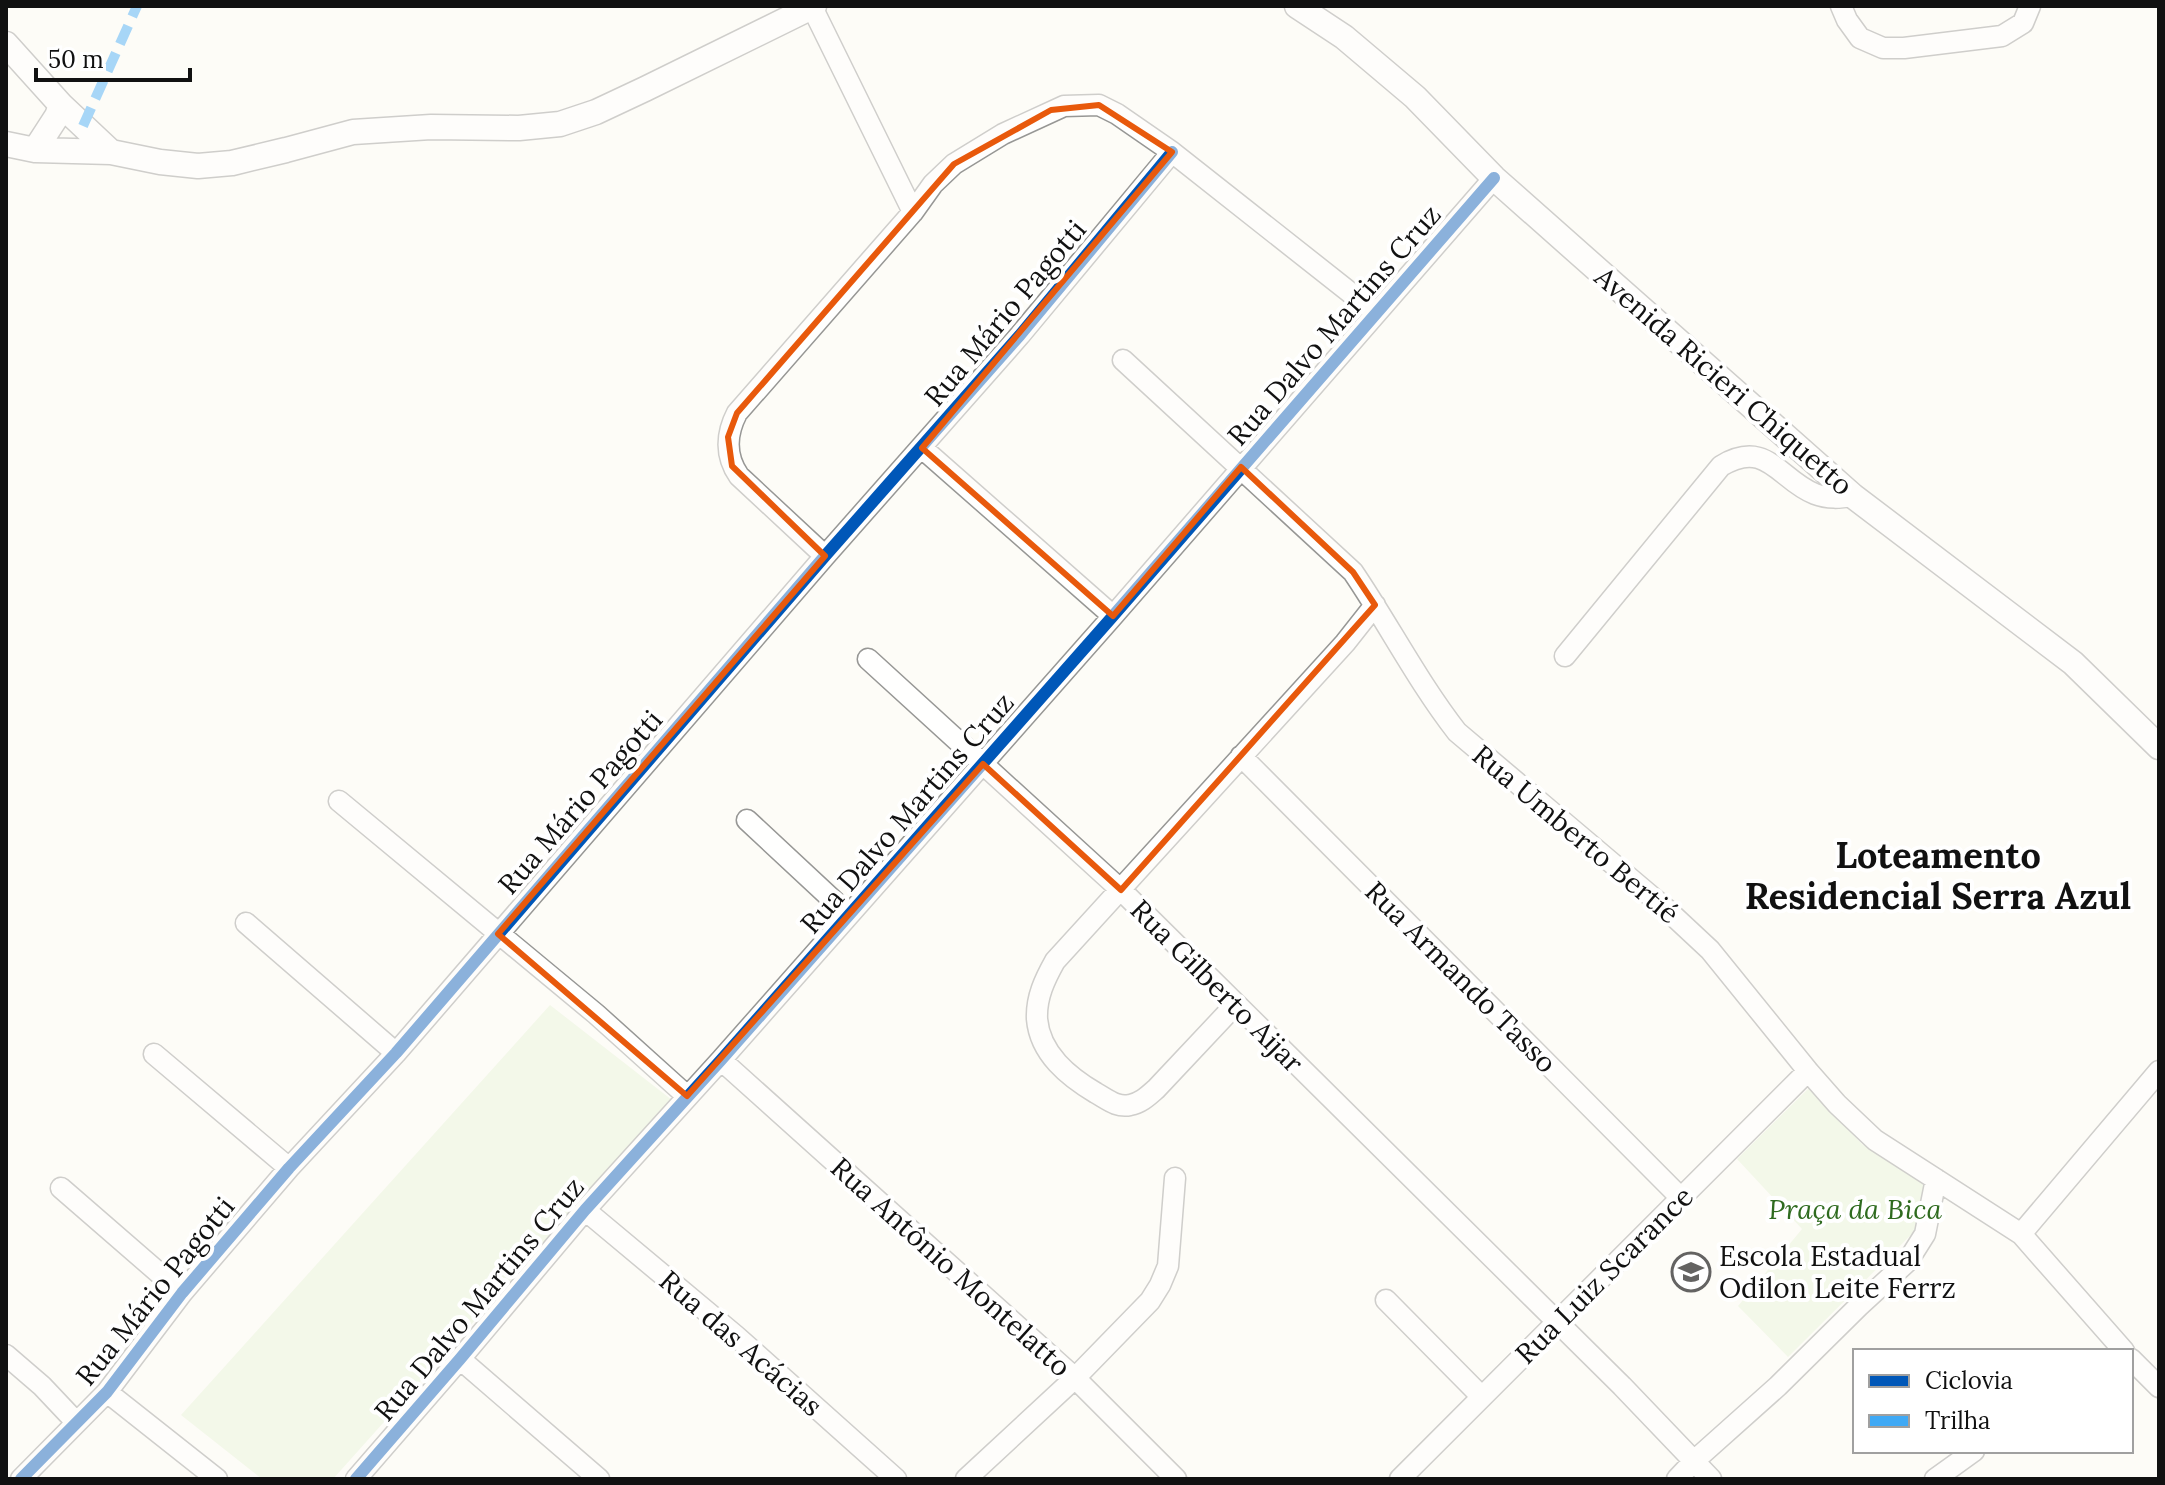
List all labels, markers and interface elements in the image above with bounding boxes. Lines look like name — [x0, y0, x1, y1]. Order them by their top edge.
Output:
scale bar — [36, 32, 190, 82]
text: 50 m — [48, 44, 104, 75]
street label: Rua Dalvo Martins Cruz — [1219, 197, 1449, 453]
street label: Rua Mário Pagotti — [916, 212, 1094, 414]
street label: Avenida Ricieri Chiquetto — [1587, 258, 1861, 503]
street label: Rua Dalvo Martins Cruz — [792, 685, 1022, 941]
street label: Rua Mário Pagotti — [490, 702, 670, 902]
street label: Rua Umberto Bertié — [1465, 737, 1687, 931]
district label: Loteamento Residencial Serra Azul — [1745, 832, 2131, 919]
street label: Rua Armando Tasso — [1358, 874, 1564, 1080]
street label: Rua Gilberto Aijar — [1123, 892, 1311, 1080]
street label: Rua Antônio Montelatto — [823, 1150, 1079, 1384]
street label: Rua Dalvo Martins Cruz — [366, 1170, 592, 1428]
street label: Rua Luiz Scarance — [1507, 1178, 1701, 1372]
street label: Rua Mário Pagotti — [68, 1189, 242, 1393]
park label: Praça da Bica — [1768, 1191, 1942, 1227]
place label: Escola Estadual Odilon Leite Ferrz — [1719, 1238, 1956, 1306]
school or university icon: Escola Estadual Odilon Leite Ferrz — [1670, 1251, 1712, 1293]
street label: Rua das Acácias — [652, 1262, 830, 1424]
legend — [1853, 1349, 2133, 1453]
text: Ciclovia — [1925, 1365, 2013, 1396]
text: Trilha — [1925, 1405, 1990, 1436]

